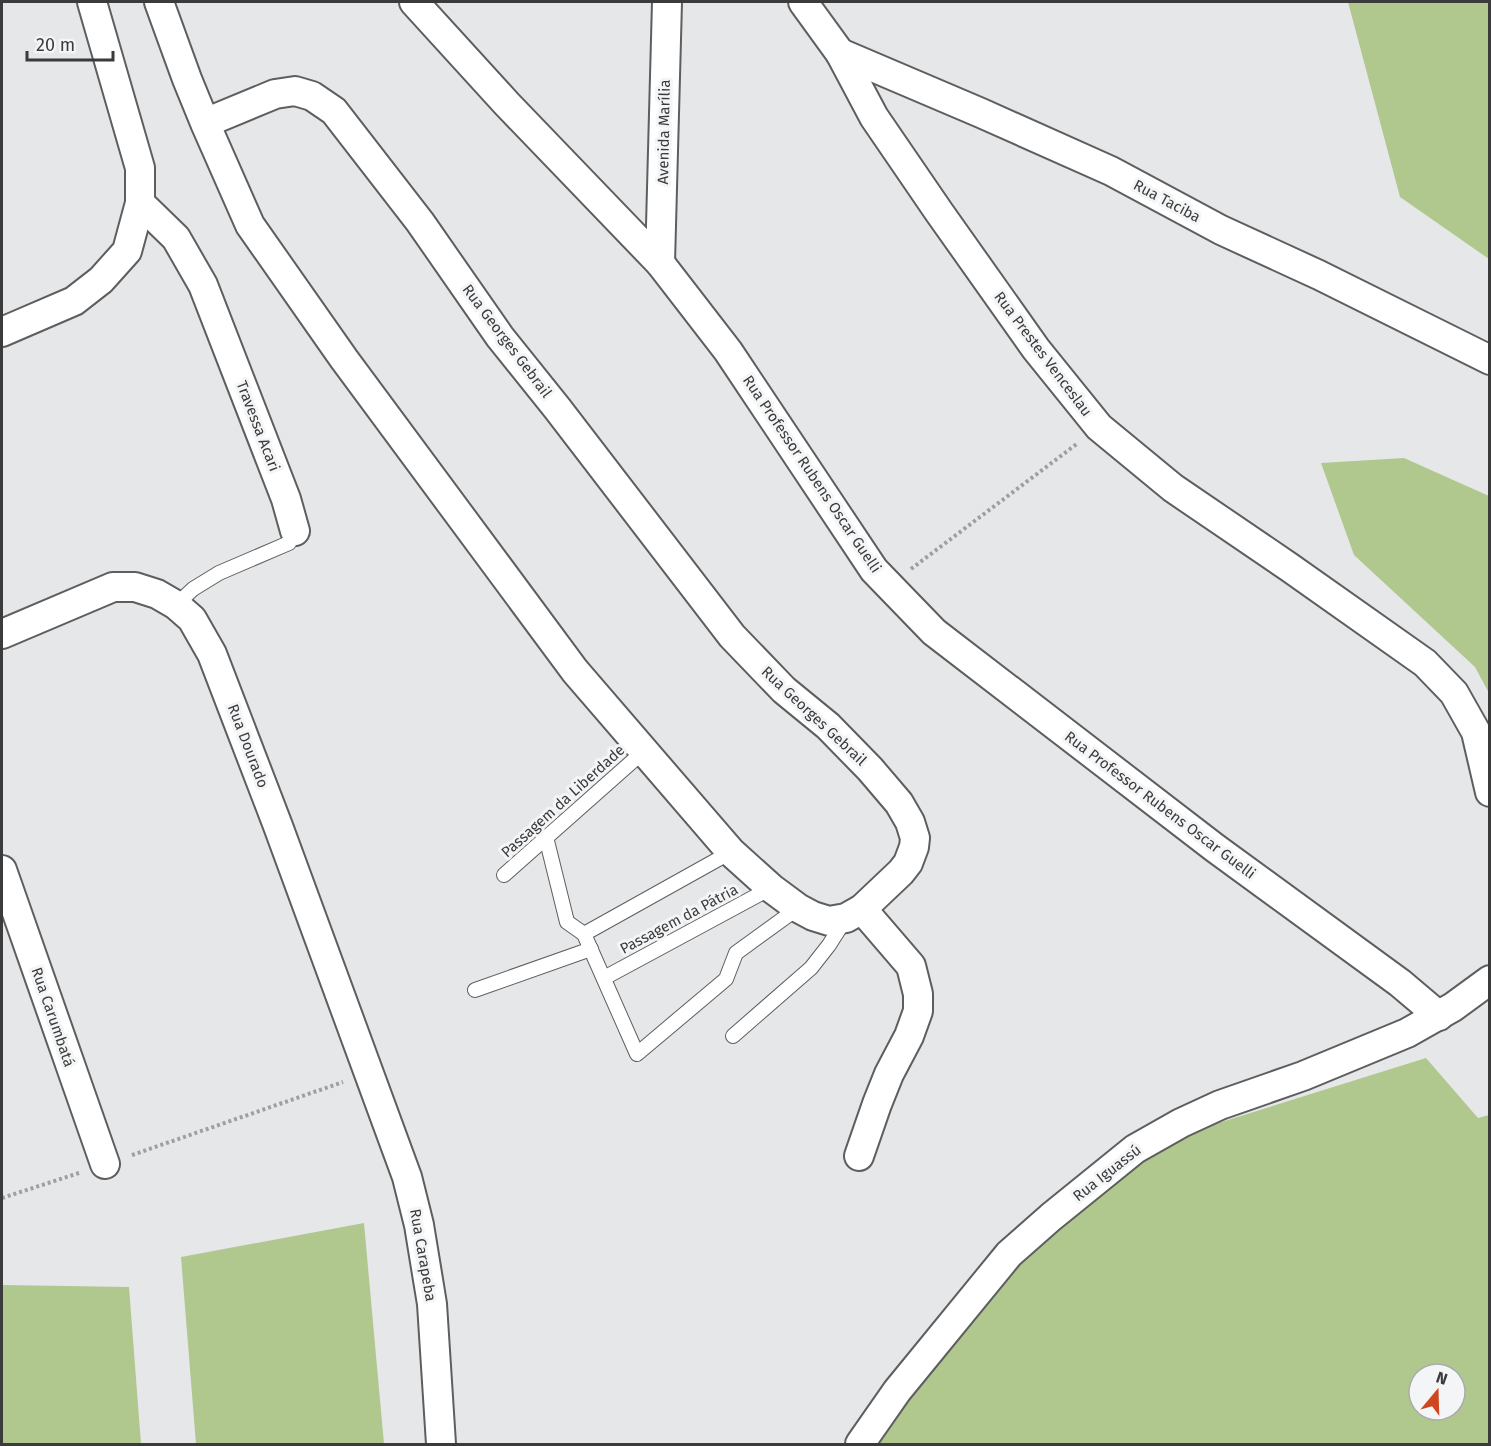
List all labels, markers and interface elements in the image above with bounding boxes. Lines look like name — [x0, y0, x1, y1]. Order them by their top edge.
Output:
scale bar — [27, 24, 112, 62]
text: 20 m — [36, 34, 75, 56]
street label: Avenida Marília — [654, 79, 674, 185]
street label: Rua Taciba — [1130, 176, 1204, 226]
street label: Rua Georges Gebrail — [459, 281, 556, 402]
street label: Rua Prestes Venceslau — [990, 288, 1096, 420]
street label: Rua Professor Rubens Oscar Guelli — [739, 372, 885, 576]
street label: Travessa Acari — [232, 378, 284, 474]
street label: Rua Georges Gebrail — [758, 663, 871, 770]
street label: Rua Dourado — [224, 702, 272, 790]
street label: Rua Professor Rubens Oscar Guelli — [1061, 727, 1259, 883]
street label: Passagem da Liberdade — [498, 741, 628, 861]
street label: Passagem da Pátria — [617, 880, 741, 958]
street label: Rua Carumbatá — [28, 965, 78, 1069]
street label: Rua Iguassú — [1069, 1141, 1145, 1205]
street label: Rua Carapeba — [406, 1207, 440, 1303]
north arrow — [1407, 1362, 1467, 1422]
text: N — [1434, 1368, 1450, 1389]

